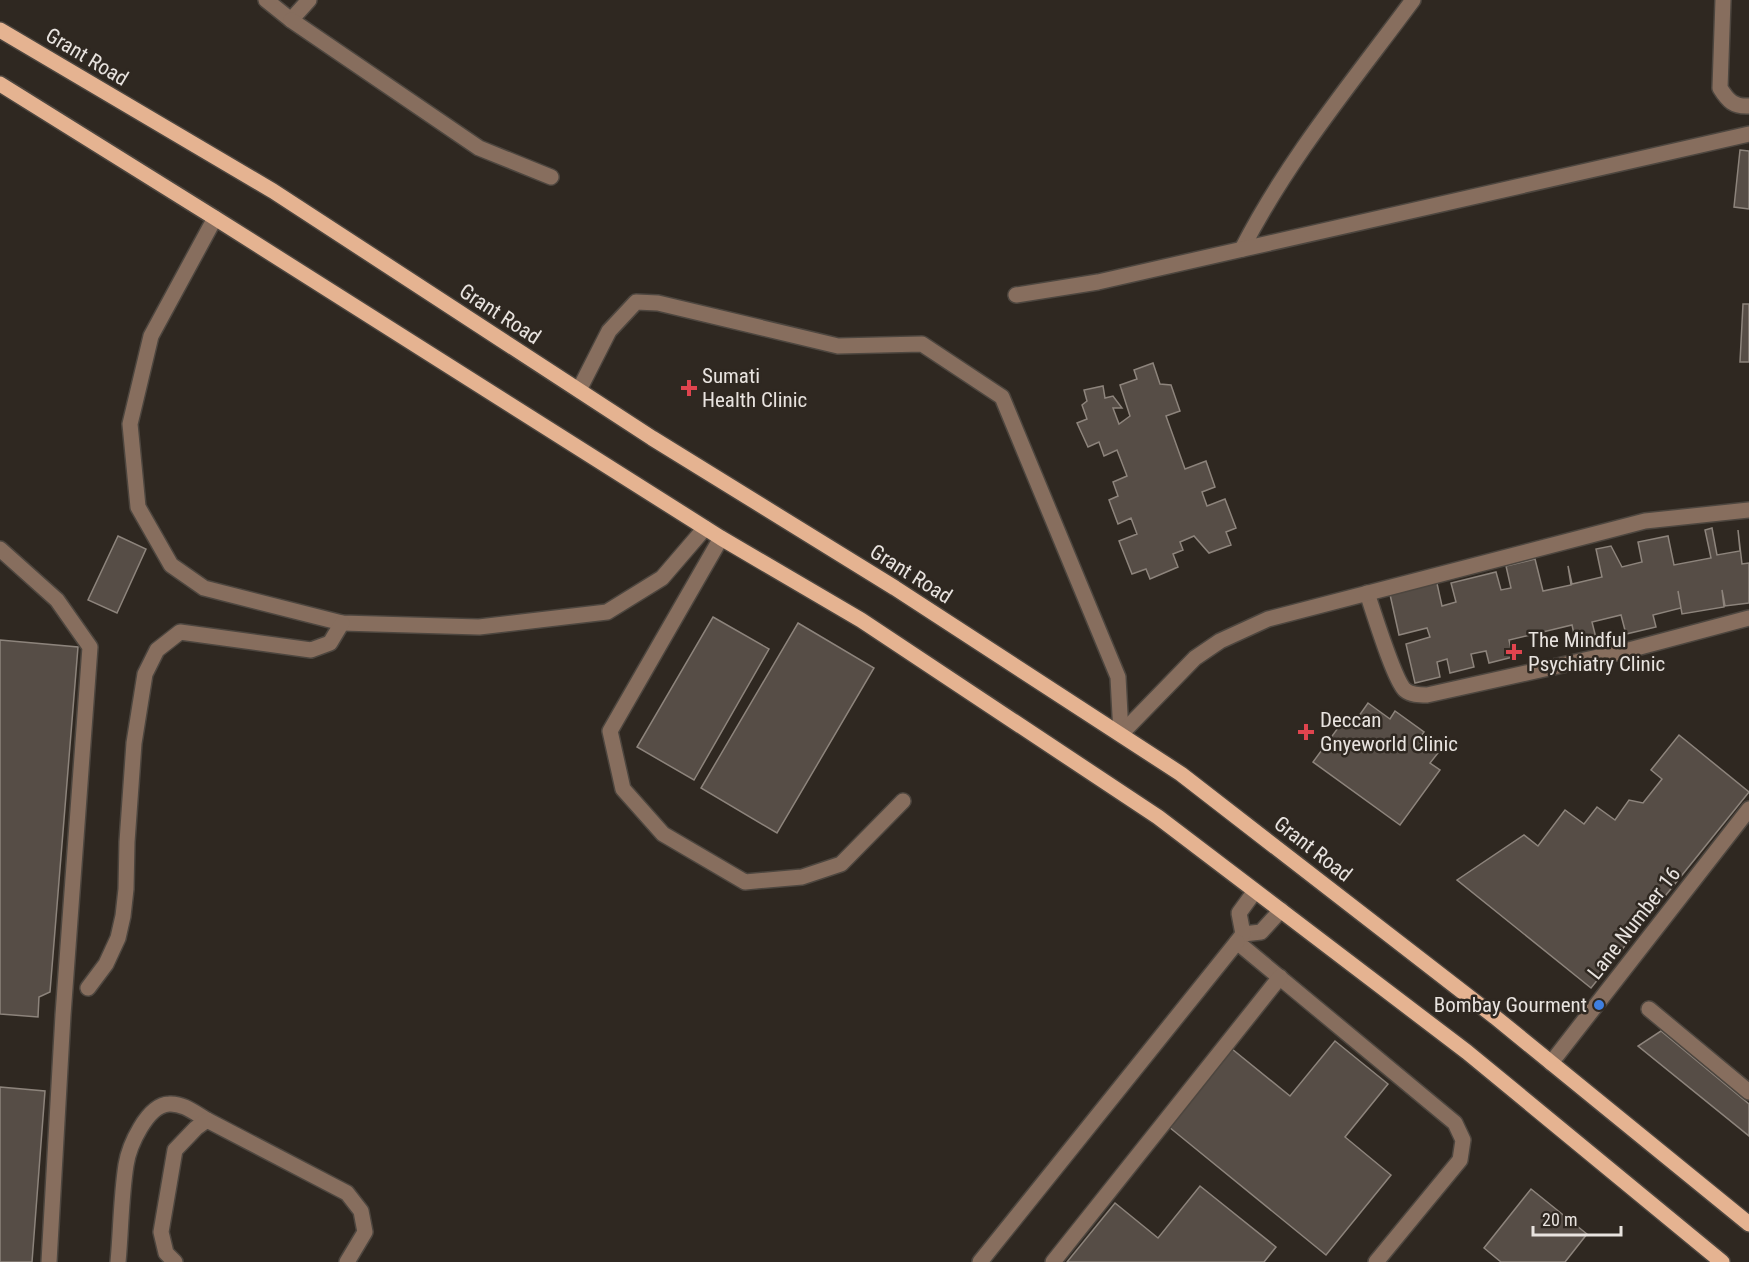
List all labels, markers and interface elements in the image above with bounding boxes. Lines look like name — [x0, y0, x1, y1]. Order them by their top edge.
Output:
street label: Grant Road — [41, 23, 133, 91]
street label: Grant Road — [455, 279, 545, 349]
place label: Sumati Health Clinic — [702, 364, 807, 412]
marker: Sumati Health Clinic — [680, 379, 698, 397]
street label: Grant Road — [866, 539, 956, 609]
place label: The Mindful Psychiatry Clinic — [1528, 628, 1665, 676]
marker: The Mindful Psychiatry Clinic — [1505, 643, 1523, 661]
place label: Deccan Gnyeworld Clinic — [1320, 708, 1458, 756]
marker: Deccan Gnyeworld Clinic — [1297, 723, 1315, 741]
street label: Grant Road — [1269, 811, 1357, 887]
street label: Lane Number 16 — [1583, 862, 1685, 984]
place label: Bombay Gourment — [1434, 993, 1587, 1017]
marker: Bombay Gourment — [1592, 998, 1606, 1012]
scale bar — [1533, 1199, 1622, 1237]
text: 20 m — [1542, 1209, 1577, 1230]

